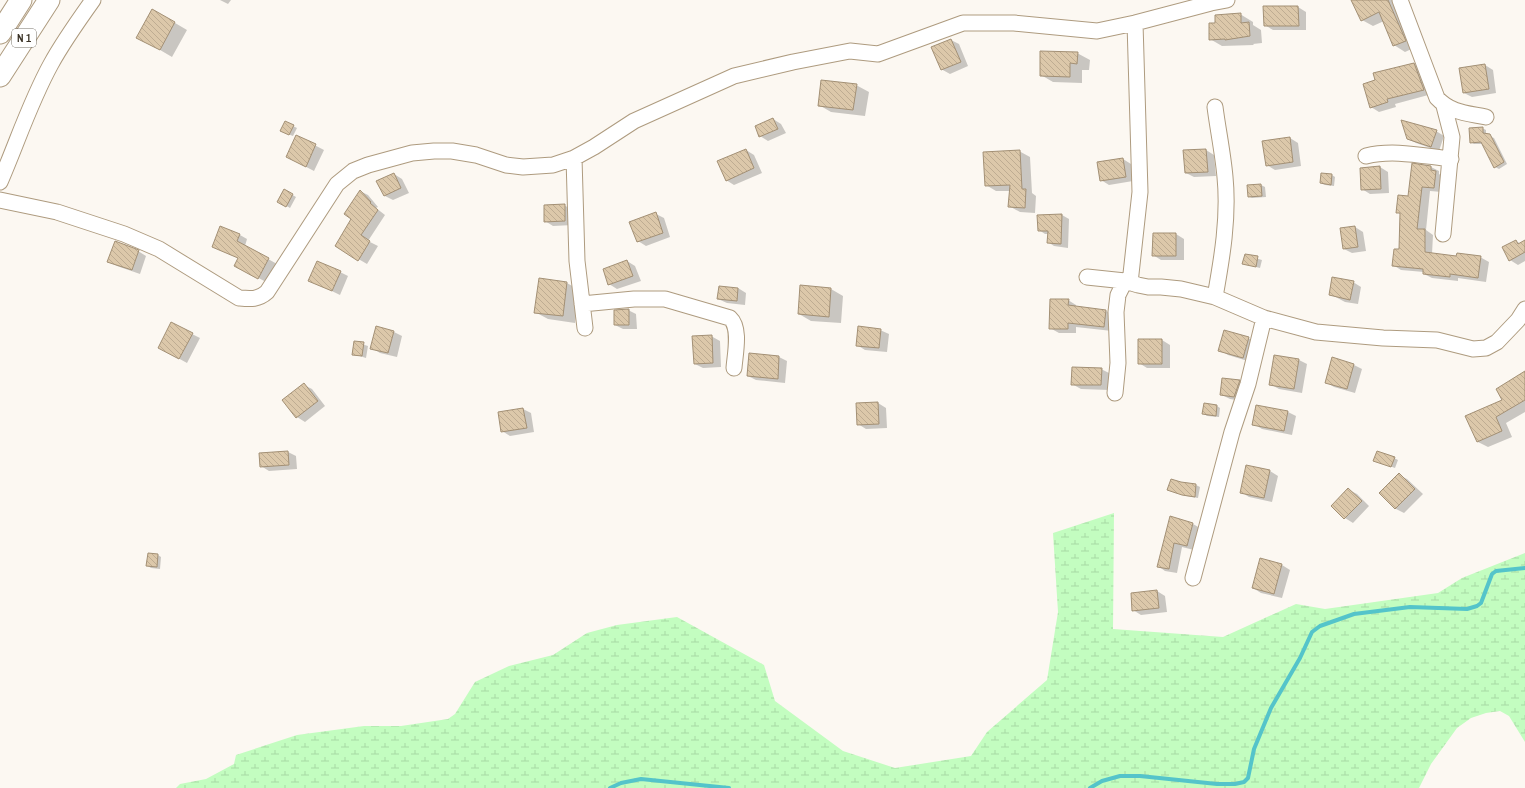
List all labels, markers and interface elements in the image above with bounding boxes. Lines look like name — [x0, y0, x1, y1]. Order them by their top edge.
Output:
road number: N 1 — [12, 29, 36, 47]

